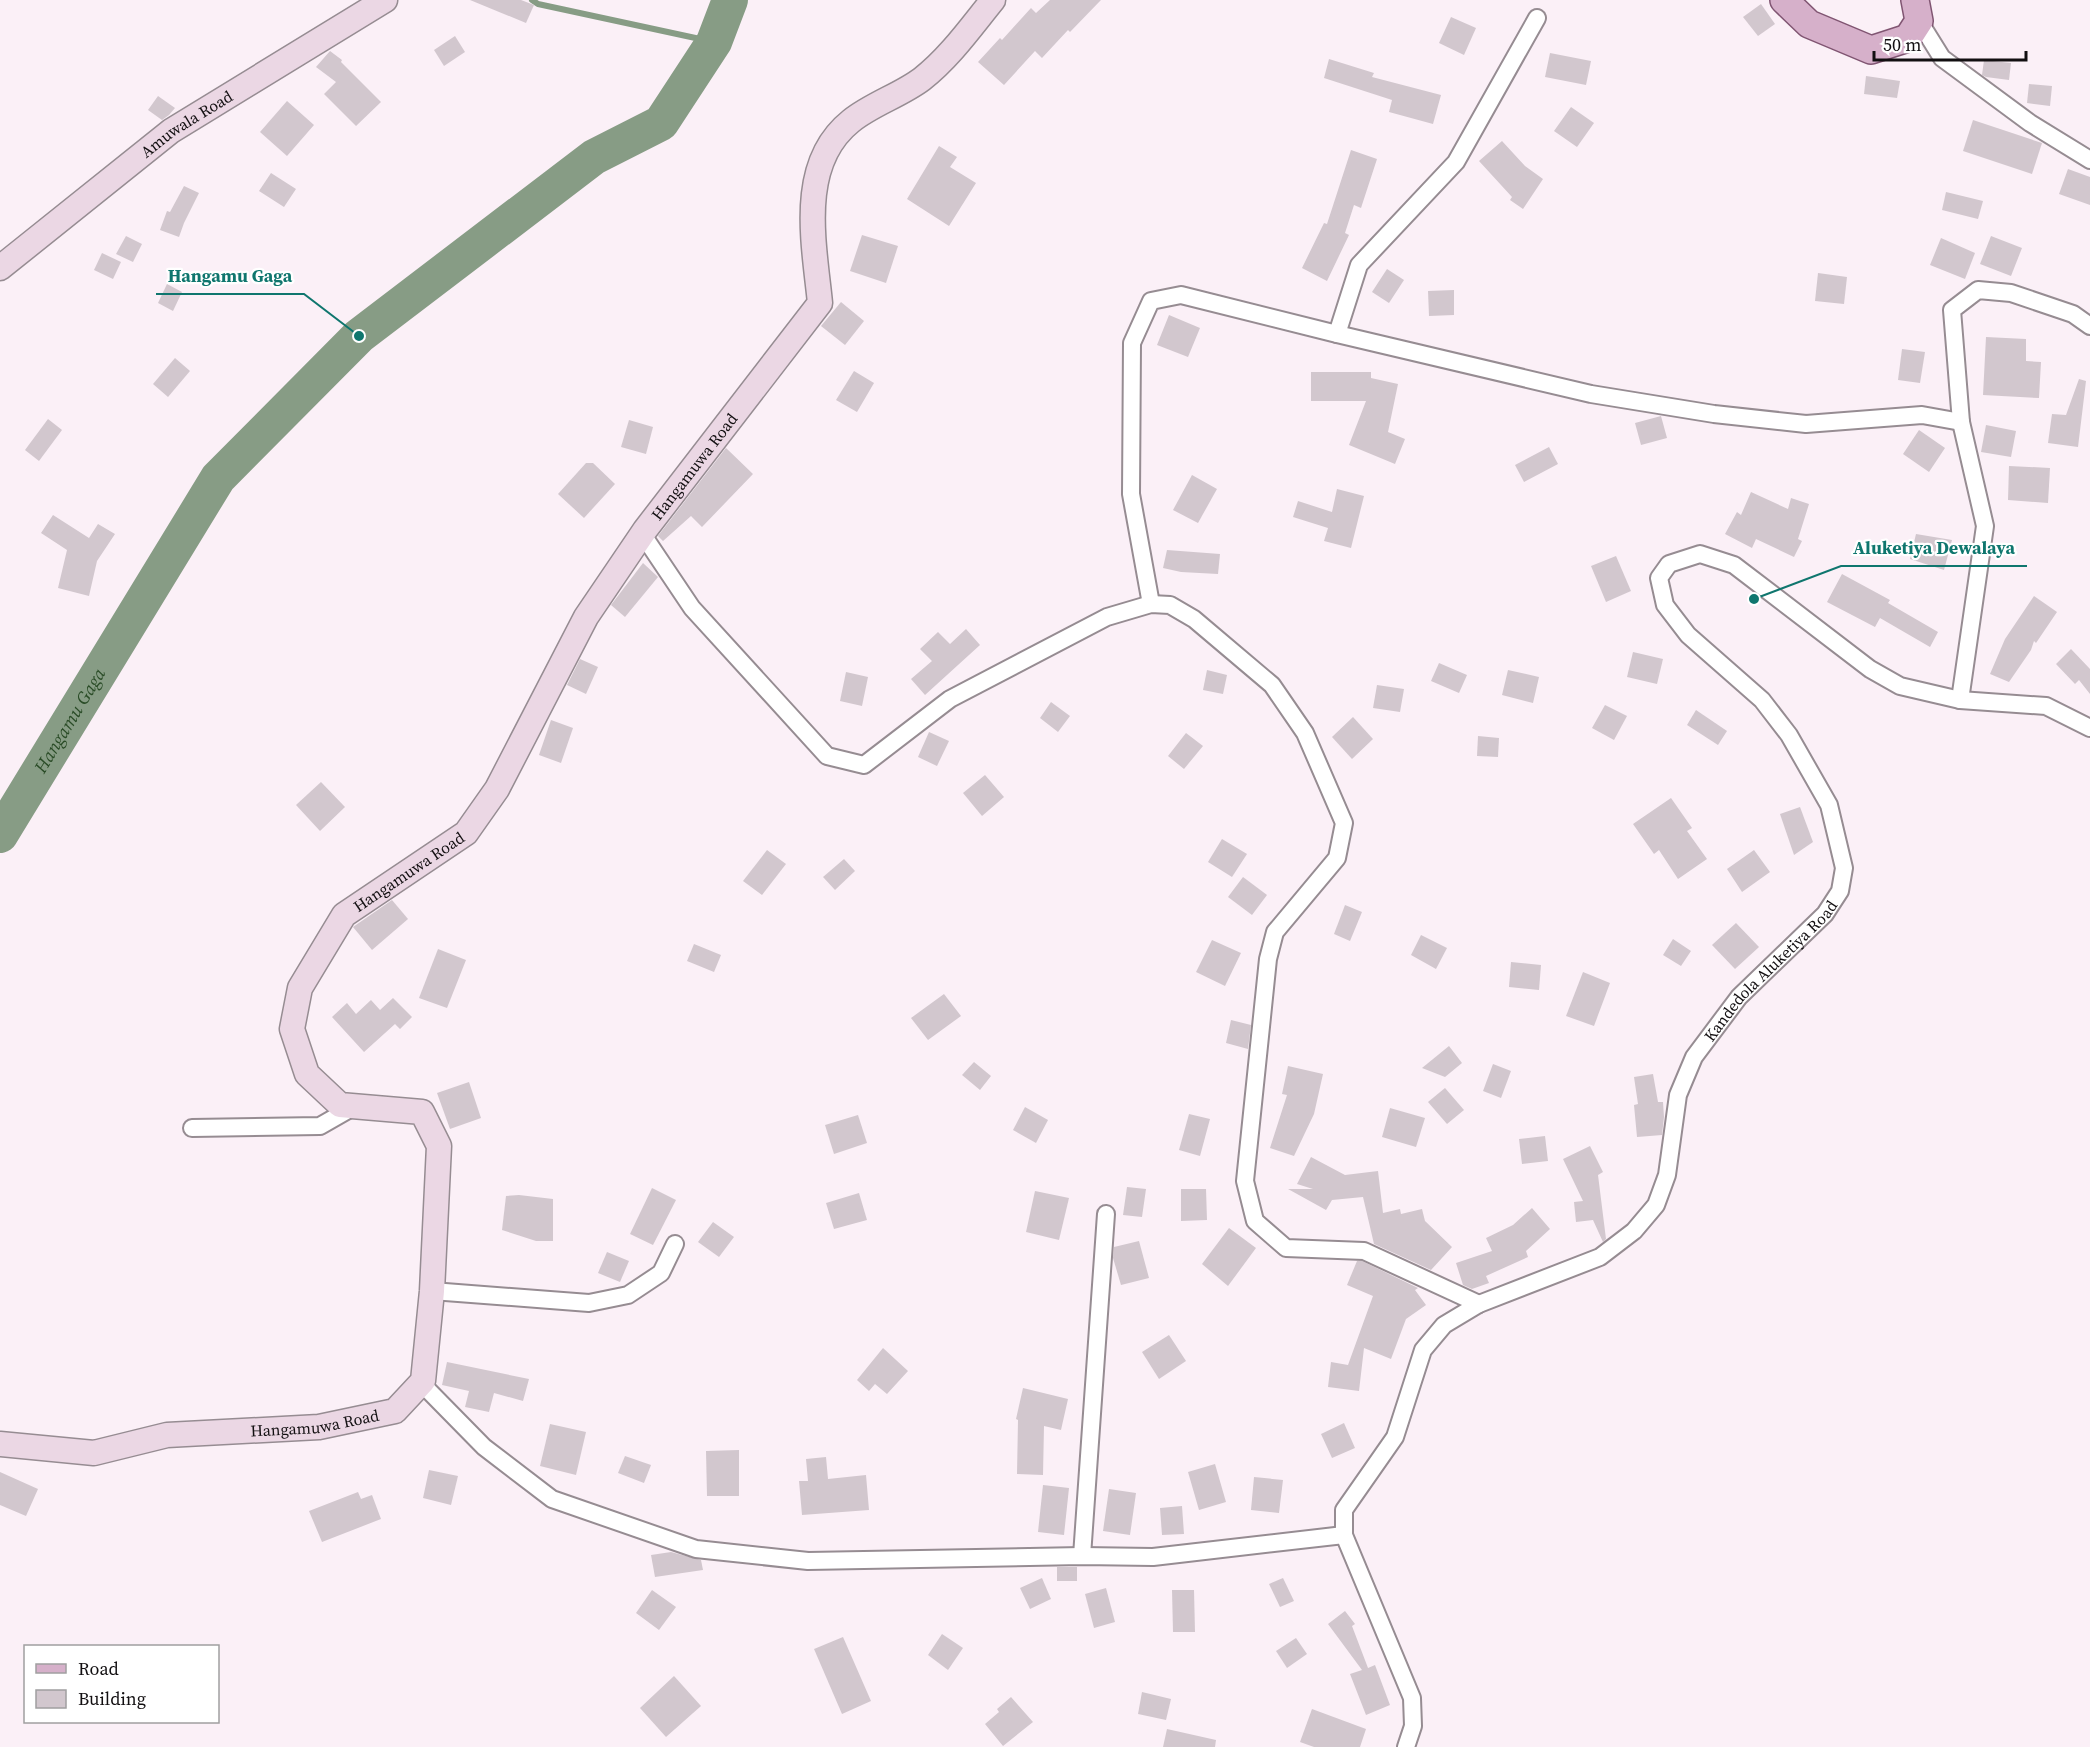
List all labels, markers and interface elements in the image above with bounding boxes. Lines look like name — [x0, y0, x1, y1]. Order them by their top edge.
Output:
scale bar — [1874, 24, 2026, 62]
text: 50 m — [1883, 32, 1921, 57]
street label: Amuwala Road — [136, 85, 237, 162]
callout: Hangamu Gaga — [156, 258, 304, 294]
text: Hangamu Gaga — [168, 263, 293, 288]
street label: Hangamuwa Road — [646, 408, 742, 525]
callout: Aluketiya Dewalaya — [1841, 530, 2027, 566]
text: Aluketiya Dewalaya — [1853, 535, 2015, 560]
water label: Hangamu Gaga — [27, 663, 111, 779]
street label: Hangamuwa Road — [349, 826, 469, 917]
street label: Kandedola Aluketiya Road — [1699, 896, 1842, 1046]
street label: Hangamuwa Road — [250, 1404, 381, 1442]
legend — [24, 1645, 219, 1723]
text: Road — [78, 1656, 119, 1681]
text: Building — [78, 1686, 146, 1711]

